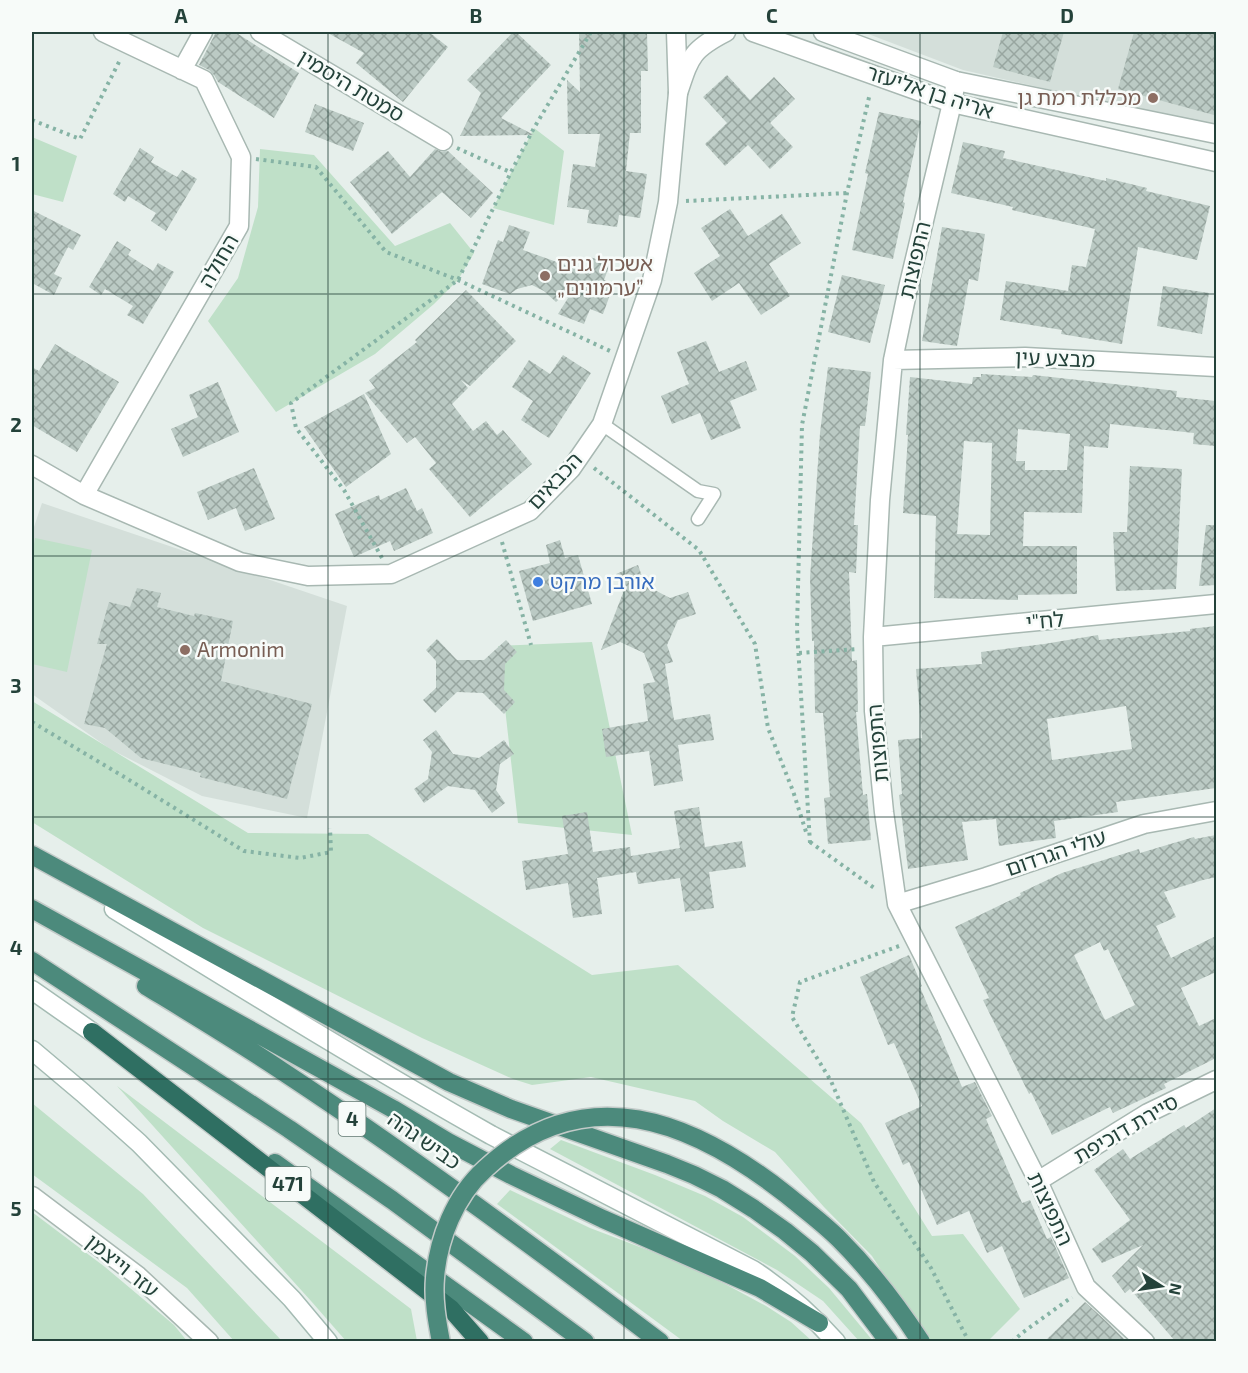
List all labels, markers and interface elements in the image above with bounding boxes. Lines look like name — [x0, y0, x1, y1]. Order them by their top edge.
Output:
text: A — [174, 3, 188, 27]
text: B — [470, 3, 482, 27]
text: C — [766, 3, 778, 27]
text: D — [1060, 3, 1074, 27]
street label: סמטת היסמין — [294, 43, 409, 126]
street label: אריה בן אליעזר — [864, 58, 997, 123]
place label: מכללת רמת גן — [1017, 84, 1141, 109]
marker: מכללת רמת גן — [1146, 91, 1160, 105]
text: 1 — [12, 151, 20, 175]
street label: התפוצות — [893, 219, 935, 301]
street label: החולה — [192, 229, 243, 291]
place label: אשכול גנים „ערמונים” — [557, 250, 653, 299]
marker: אשכול גנים „ערמונים” — [538, 269, 552, 283]
street label: מבצע עין — [1015, 344, 1096, 371]
text: 2 — [10, 412, 22, 436]
street label: הכבאים — [521, 446, 586, 514]
place label: אורבן מרקט — [550, 568, 654, 593]
marker: אורבן מרקט — [531, 575, 545, 589]
street label: לח"י — [1025, 605, 1065, 634]
place label: Armonim — [197, 636, 285, 661]
marker: Armonim — [178, 643, 192, 657]
text: 3 — [10, 673, 22, 697]
street label: התפוצות — [861, 703, 892, 783]
street label: עולי הגרדום — [1002, 823, 1109, 880]
text: 4 — [10, 935, 23, 959]
street label: סיירת דוכיפת — [1069, 1088, 1182, 1168]
road number: 4 — [338, 1102, 366, 1136]
street label: כביש גהה — [384, 1106, 466, 1174]
road number: 471 — [266, 1167, 310, 1201]
street label: התפוצות — [1023, 1168, 1079, 1249]
text: 5 — [10, 1196, 22, 1220]
street label: עזר וייצמן — [82, 1228, 164, 1302]
north arrow — [1131, 1256, 1191, 1316]
text: N — [1166, 1282, 1187, 1297]

